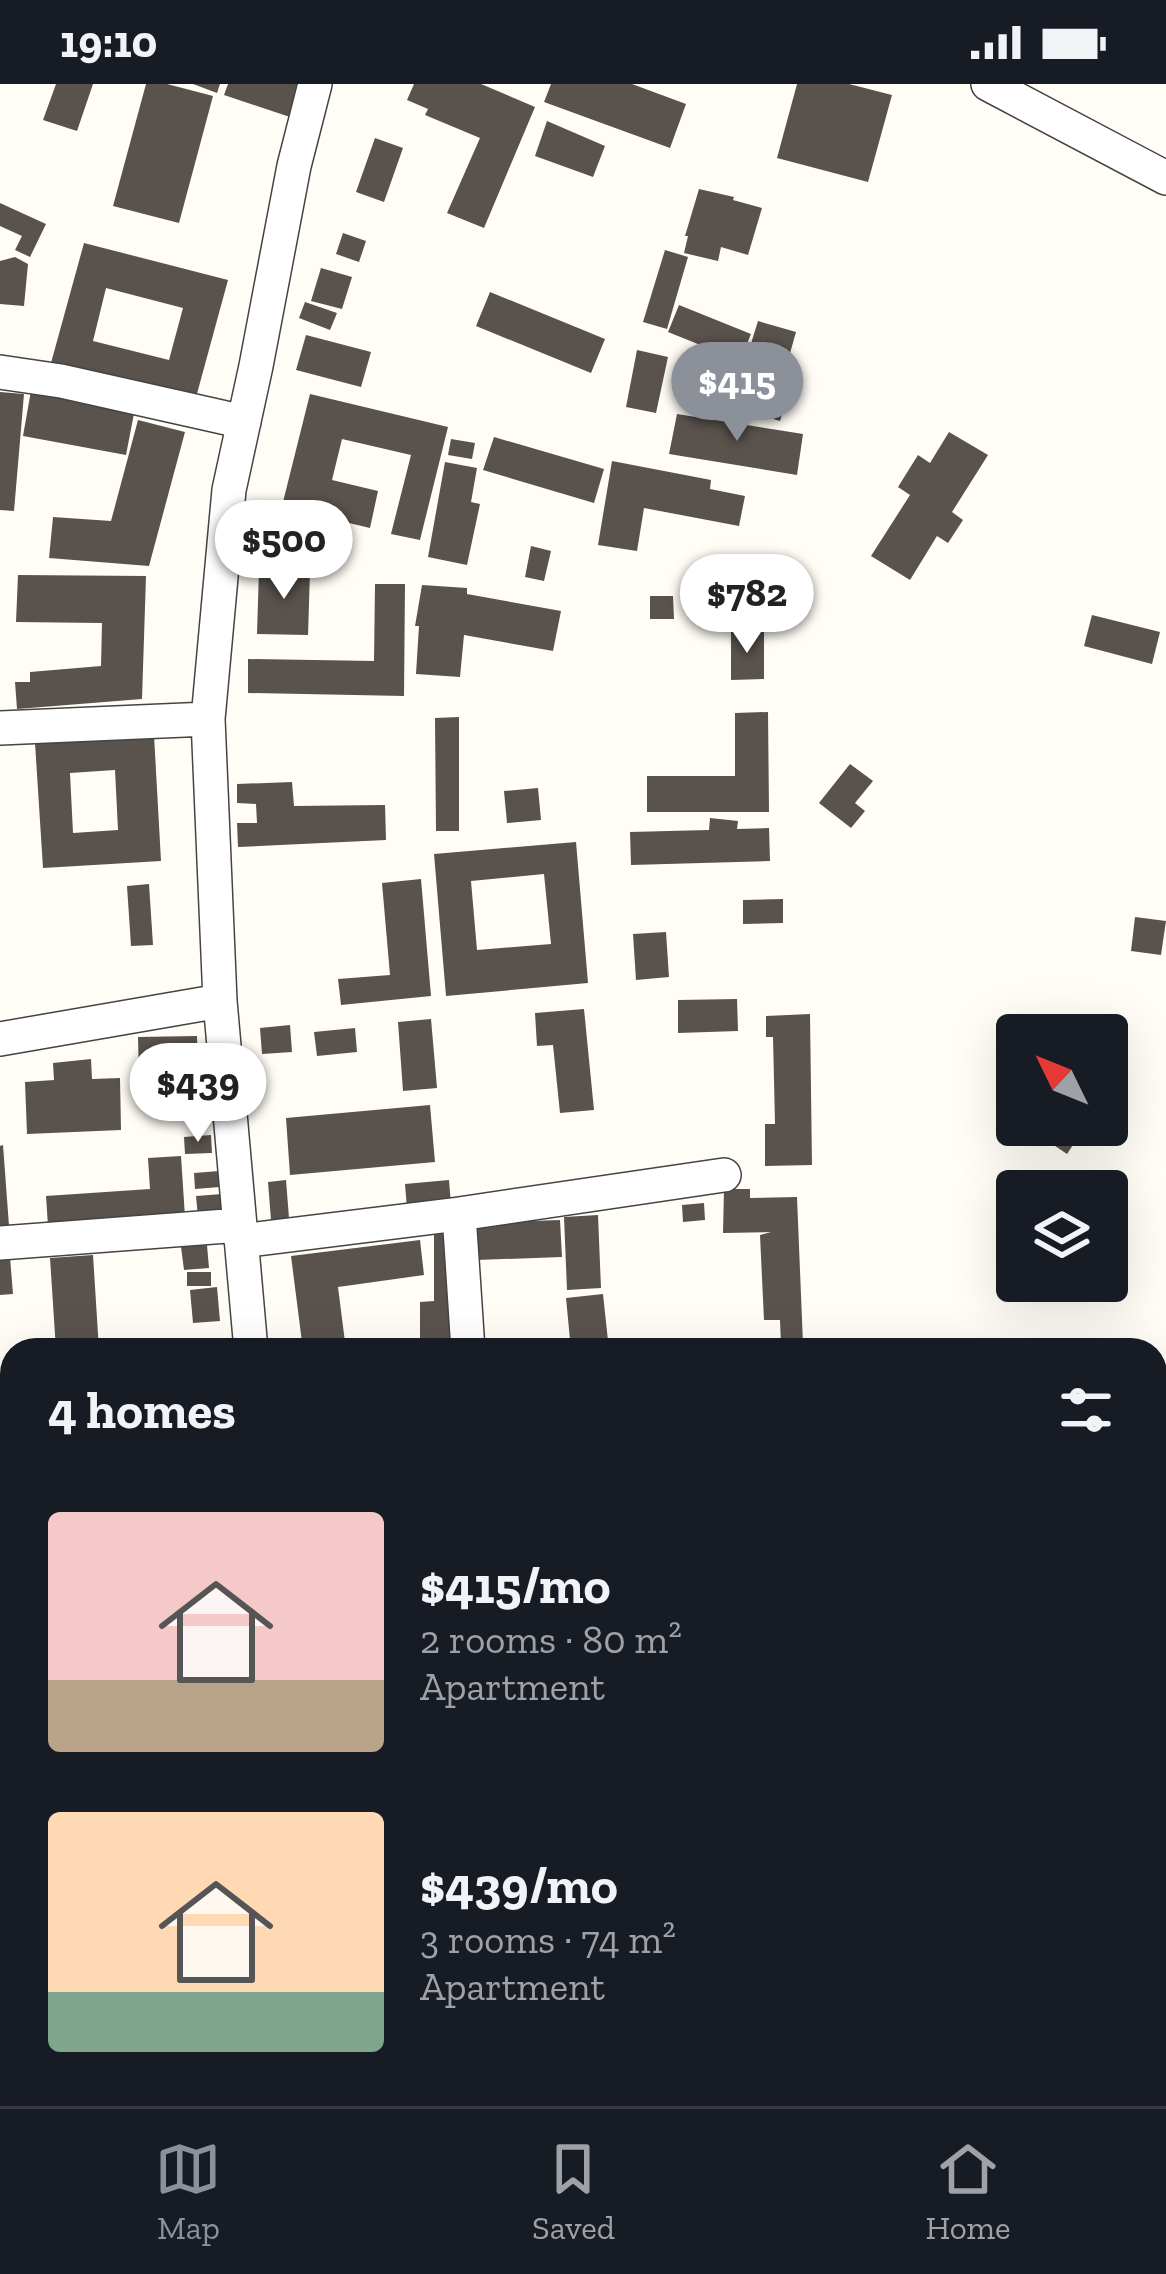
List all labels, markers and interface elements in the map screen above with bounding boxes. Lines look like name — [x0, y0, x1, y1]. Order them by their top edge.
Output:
text: 19:10 — [60, 15, 158, 69]
pin: $415 — [666, 342, 808, 444]
text: $415 — [698, 357, 776, 404]
pin: $500 — [213, 500, 355, 602]
text: $500 — [242, 515, 326, 562]
pin: $782 — [676, 554, 818, 656]
text: $782 — [707, 569, 787, 616]
north arrow — [996, 1014, 1128, 1146]
map controls — [996, 1014, 1128, 1302]
pin: $439 — [127, 1043, 269, 1145]
text: $439 — [156, 1058, 240, 1105]
button: layers — [996, 1170, 1128, 1302]
icon: filters — [1053, 1377, 1119, 1443]
text: 4 homes — [48, 1380, 236, 1441]
text: $415/mo — [420, 1555, 610, 1616]
icon: home — [144, 1560, 288, 1704]
text: 2 rooms · 80 m² — [420, 1616, 682, 1663]
text: Apartment — [420, 1663, 605, 1710]
text: $439/mo — [420, 1855, 618, 1916]
icon: home — [144, 1860, 288, 2004]
text: 3 rooms · 74 m² — [420, 1916, 676, 1963]
text: Apartment — [420, 1963, 605, 2010]
tab: Map — [155, 2136, 221, 2247]
tab: Saved — [532, 2136, 615, 2247]
tab: Home — [926, 2136, 1011, 2247]

